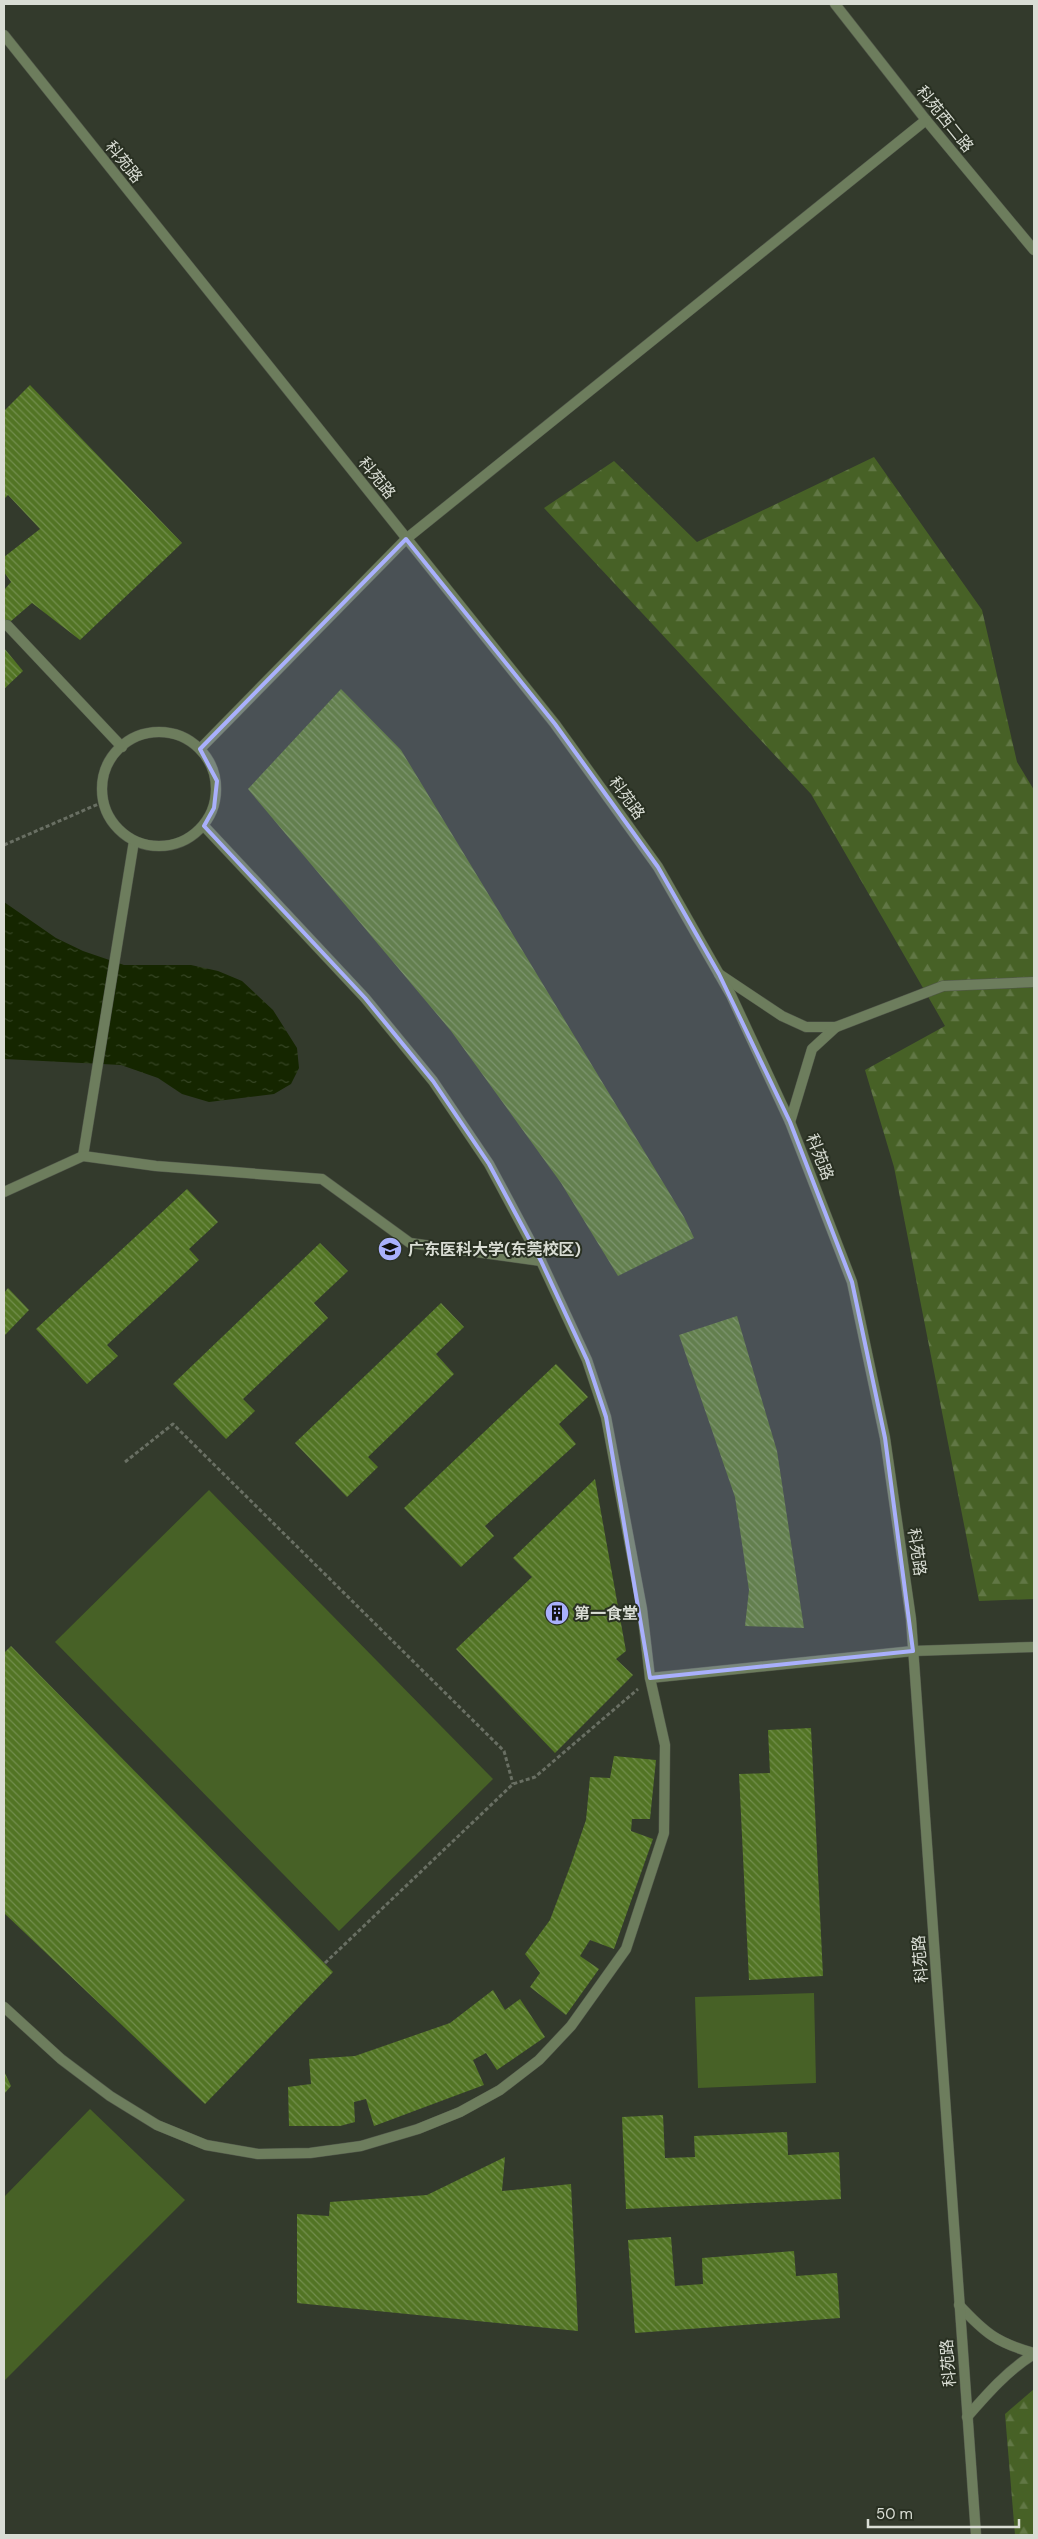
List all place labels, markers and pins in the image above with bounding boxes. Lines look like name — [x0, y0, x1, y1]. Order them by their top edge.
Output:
school or university icon: 广东医科大学(东莞校区) — [377, 1236, 403, 1262]
place label: 广东医科大学(东莞校区) — [408, 1239, 581, 1260]
building icon: 第一食堂 — [544, 1600, 570, 1626]
place label: 第一食堂 — [574, 1603, 638, 1624]

